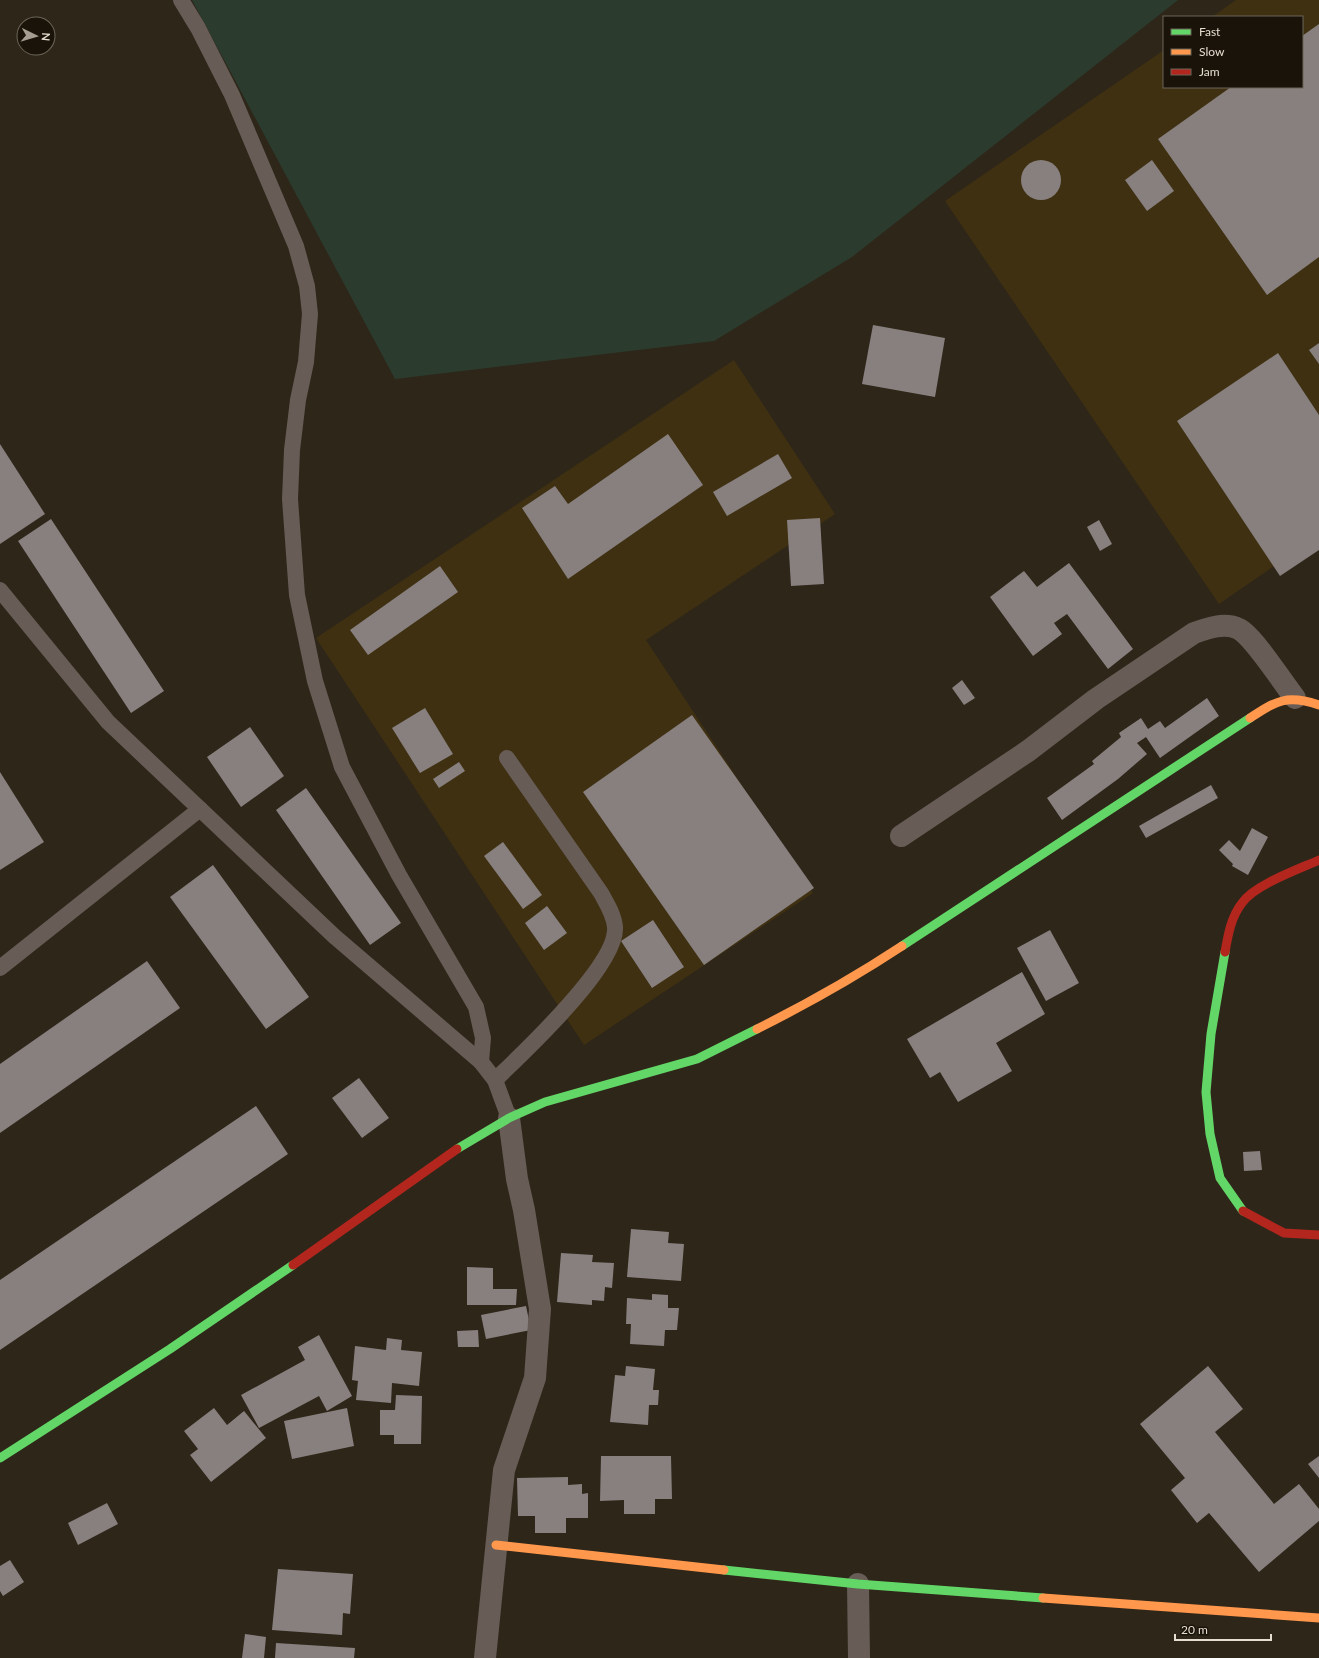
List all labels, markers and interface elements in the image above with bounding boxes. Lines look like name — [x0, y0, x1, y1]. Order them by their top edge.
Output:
north arrow — [16, 16, 56, 56]
legend — [1163, 16, 1303, 88]
text: Fast — [1199, 24, 1221, 39]
text: N — [40, 32, 53, 42]
text: Slow — [1199, 44, 1225, 59]
text: Jam — [1199, 64, 1220, 79]
scale bar — [1175, 1616, 1271, 1642]
text: 20 m — [1181, 1622, 1208, 1637]

